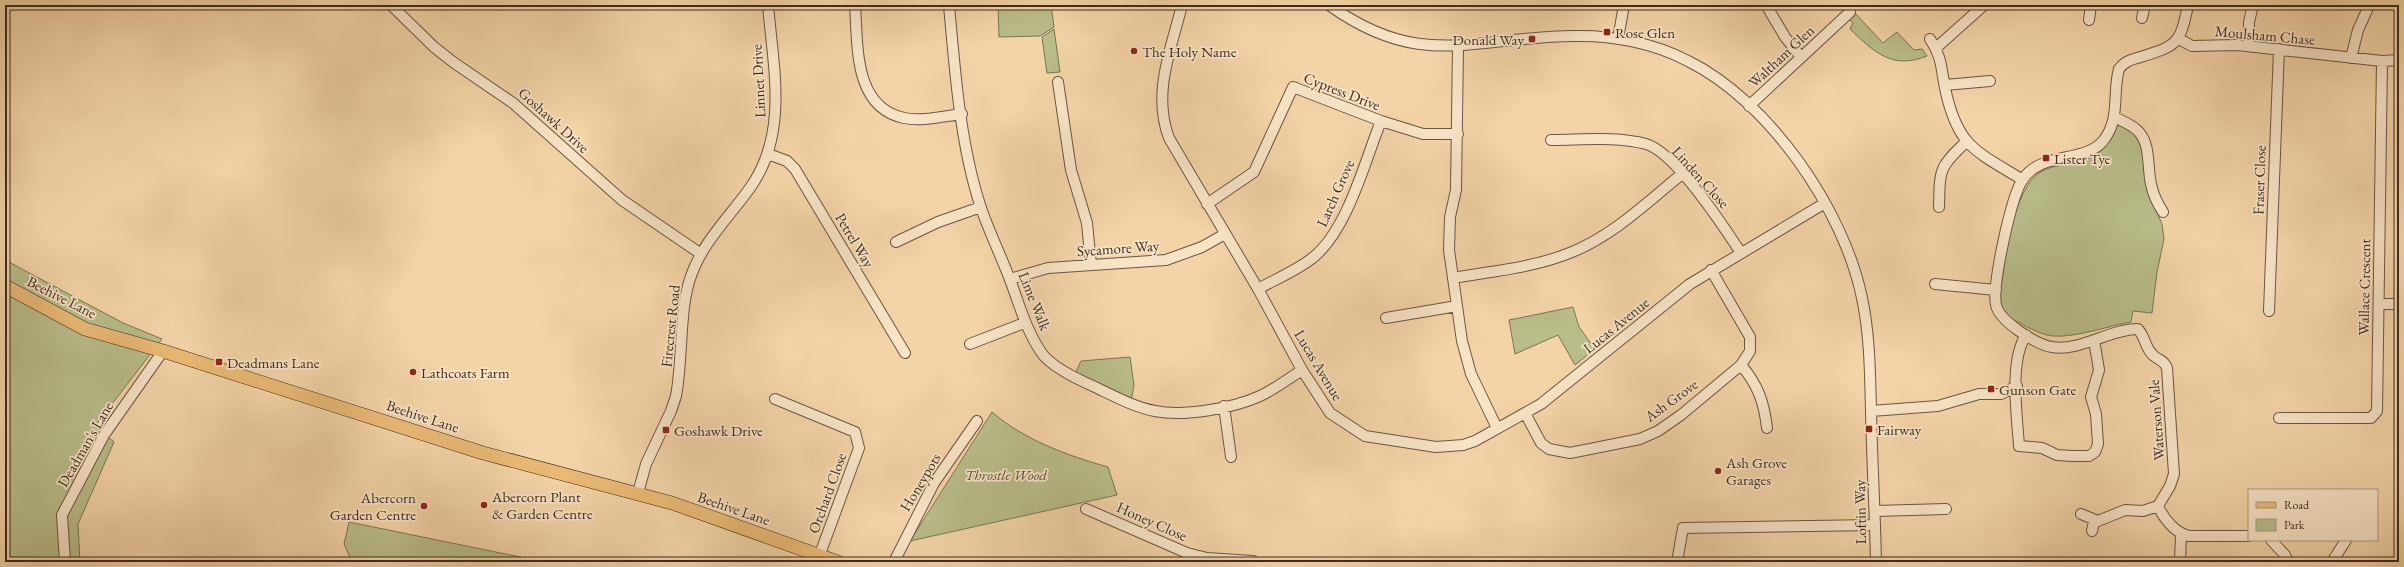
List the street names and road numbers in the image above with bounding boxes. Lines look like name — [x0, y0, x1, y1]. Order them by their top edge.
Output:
street label: Waltham Glen — [1744, 21, 1818, 91]
street label: Moulsham Chase — [2214, 21, 2316, 49]
street label: Linnet Drive — [747, 43, 769, 118]
street label: Cypress Drive — [1301, 68, 1383, 114]
street label: Goshawk Drive — [515, 83, 594, 157]
street label: Linden Close — [1668, 142, 1734, 212]
street label: Fraser Close — [2248, 145, 2270, 215]
street label: Larch Grove — [1312, 156, 1358, 230]
street label: Petrel Way — [831, 209, 879, 271]
street label: Sycamore Way — [1076, 236, 1160, 260]
street label: Wallace Crescent — [2354, 238, 2374, 336]
street label: Lime Walk — [1015, 269, 1056, 334]
street label: Beehive Lane — [24, 271, 100, 323]
street label: Firecrest Road — [656, 283, 684, 368]
street label: Lucas Avenue — [1579, 293, 1653, 357]
street label: Lucas Avenue — [1290, 326, 1348, 404]
street label: Ash Grove — [1640, 374, 1701, 426]
street label: Waterson Vale — [2144, 379, 2168, 461]
street label: Beehive Lane — [384, 395, 462, 437]
street label: Deadman's Lane — [53, 398, 117, 490]
street label: Honeypots — [895, 449, 945, 515]
street label: Orchard Close — [804, 450, 850, 536]
street label: Loftin Way — [1850, 479, 1870, 545]
street label: Beehive Lane — [695, 487, 773, 529]
street label: Honey Close — [1114, 497, 1190, 545]

